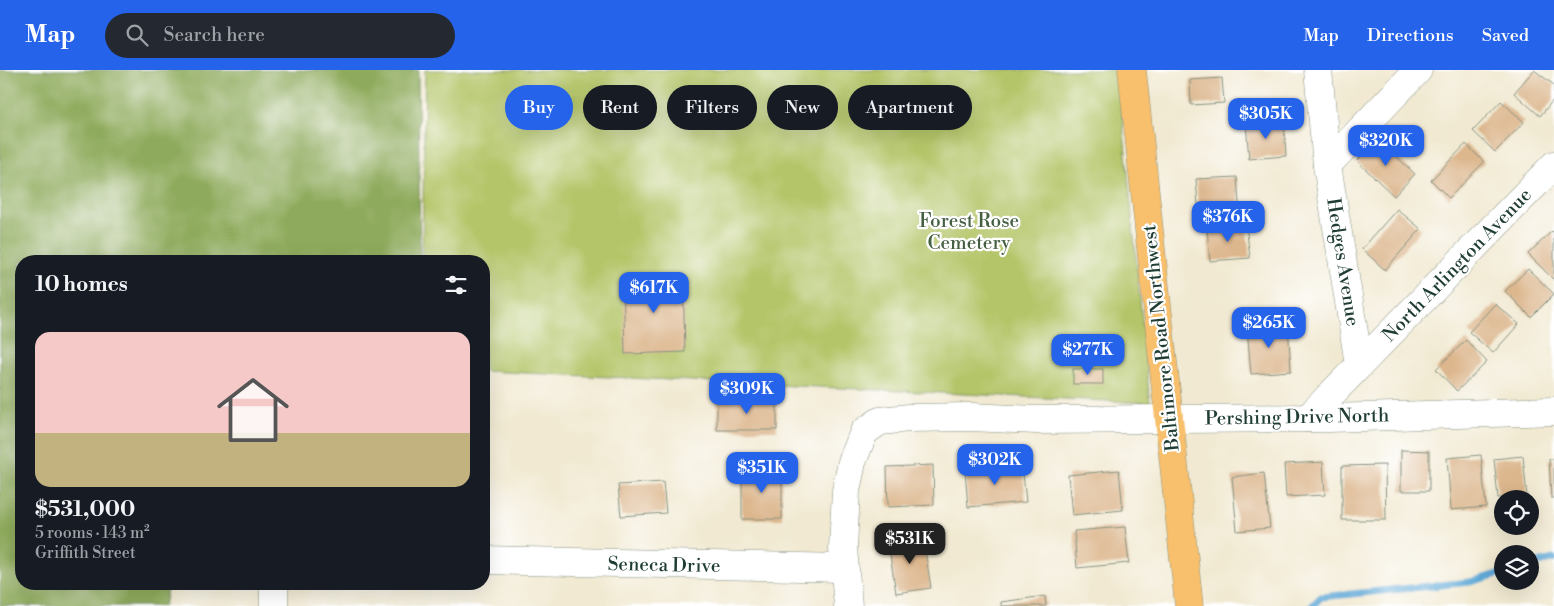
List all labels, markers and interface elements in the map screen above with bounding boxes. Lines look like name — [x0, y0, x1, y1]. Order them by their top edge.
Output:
search box — [105, 13, 455, 58]
text: Map — [25, 20, 75, 50]
icon: search — [123, 21, 151, 49]
text: Search here — [163, 23, 265, 47]
text: Map — [1303, 24, 1339, 47]
text: Directions — [1367, 24, 1454, 47]
text: Saved — [1482, 24, 1529, 47]
chip: Buy — [505, 85, 573, 130]
chip: Rent — [583, 85, 657, 130]
chip: Filters — [667, 85, 757, 130]
chip: New — [767, 85, 838, 130]
chip: Apartment — [848, 85, 972, 130]
pin: $305K — [1231, 98, 1301, 140]
text: $305K — [1239, 104, 1293, 124]
pin: $320K — [1351, 124, 1421, 167]
text: $320K — [1359, 131, 1413, 151]
street label: North Arlington Avenue — [1377, 183, 1537, 347]
street label: Hedges Avenue — [1321, 196, 1365, 328]
pin: $376K — [1193, 200, 1263, 243]
text: $376K — [1203, 207, 1253, 227]
park label: Forest Rose Cemetery — [919, 209, 1019, 255]
street label: Baltimore Road Northwest — [1137, 223, 1185, 454]
icon: filters — [442, 271, 470, 299]
text: 10 homes — [35, 272, 128, 298]
pin: $617K — [619, 272, 689, 314]
text: $617K — [630, 278, 678, 298]
pin: $265K — [1234, 306, 1304, 349]
text: $265K — [1243, 313, 1295, 333]
pin: $277K — [1053, 334, 1123, 376]
text: $277K — [1062, 340, 1114, 360]
icon: home — [208, 365, 298, 455]
pin: $309K — [712, 372, 782, 415]
text: $309K — [720, 379, 774, 399]
street label: Pershing Drive North — [1205, 403, 1389, 431]
pin: $302K — [960, 444, 1030, 486]
text: $302K — [968, 450, 1022, 470]
pin: $351K — [727, 452, 797, 494]
text: $351K — [737, 458, 787, 478]
map controls — [1494, 490, 1539, 590]
button: locate — [1494, 490, 1539, 535]
text: $531,000 — [35, 497, 135, 523]
pin: $531K — [875, 522, 945, 565]
text: 5 rooms · 143 m² — [35, 523, 150, 543]
text: $531K — [885, 529, 935, 549]
text: Griffith Street — [35, 543, 136, 563]
button: layers — [1494, 545, 1539, 590]
street label: Seneca Drive — [607, 552, 721, 578]

